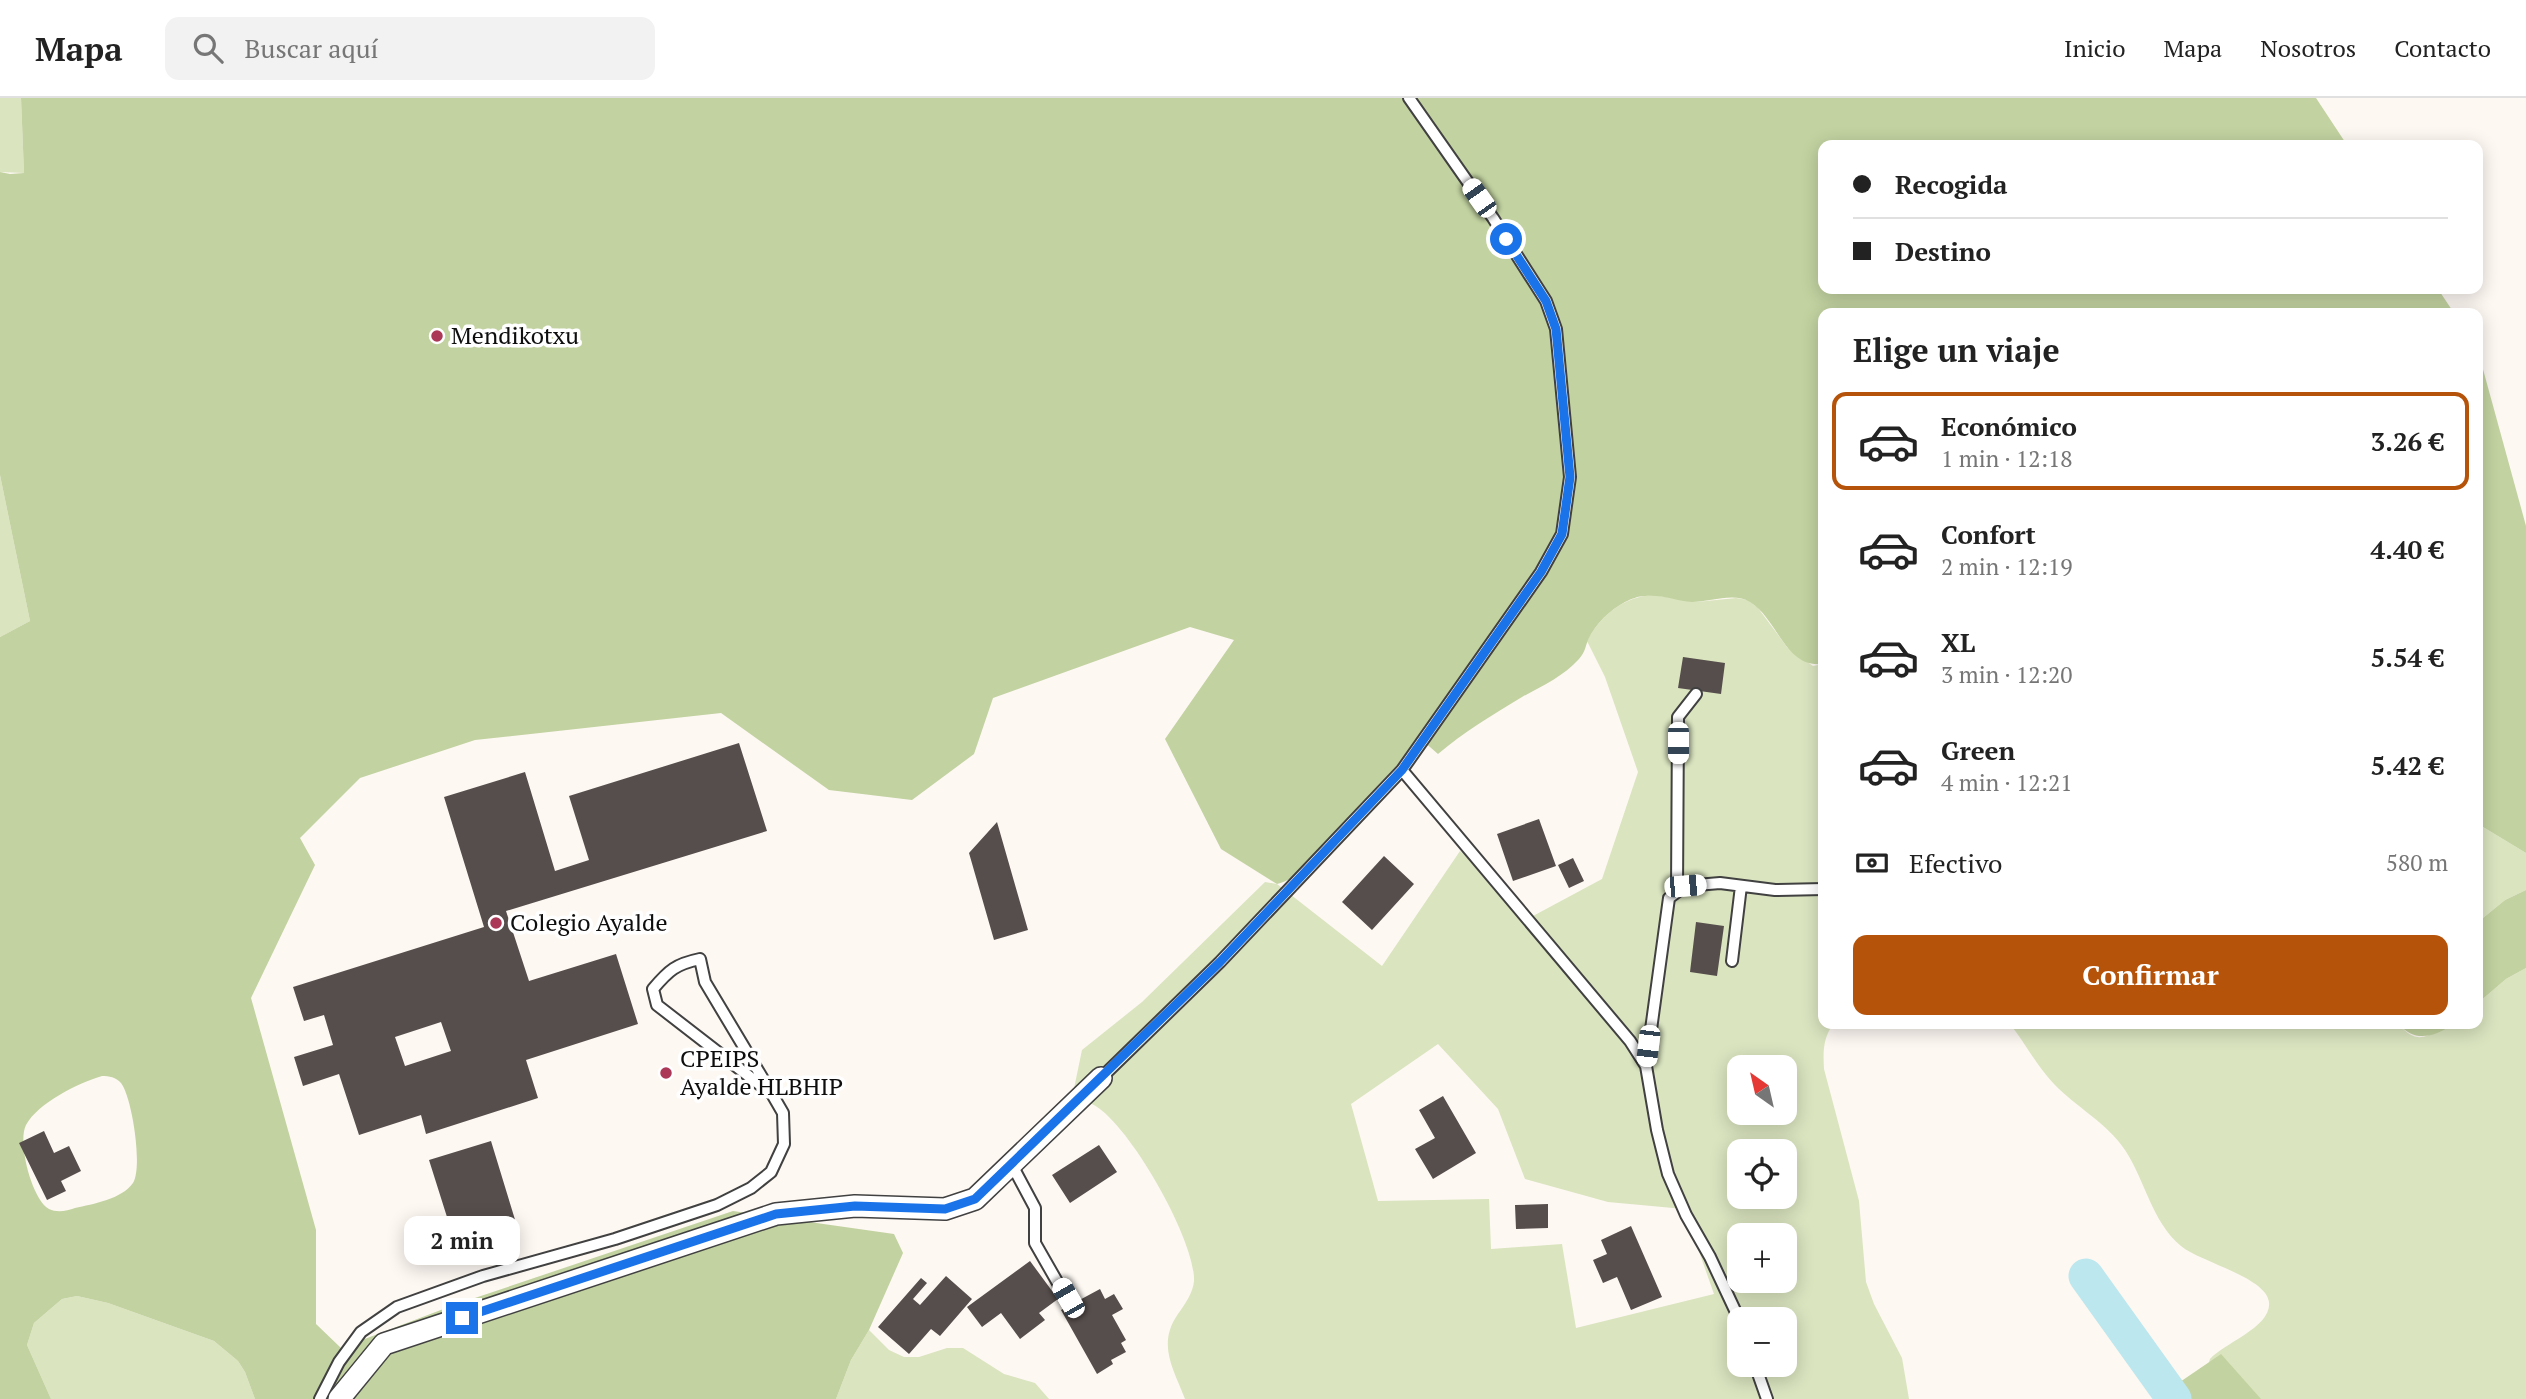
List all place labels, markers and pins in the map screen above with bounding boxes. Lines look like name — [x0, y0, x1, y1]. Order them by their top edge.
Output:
place label: Mendikotxu — [451, 319, 579, 351]
marker: Mendikotxu — [429, 328, 445, 344]
place label: Colegio Ayalde — [510, 906, 667, 938]
marker: Colegio Ayalde — [488, 915, 504, 931]
place label: CPEIPS Ayalde HLBHIP — [680, 1042, 843, 1102]
marker: CPEIPS Ayalde HLBHIP — [658, 1065, 674, 1081]

